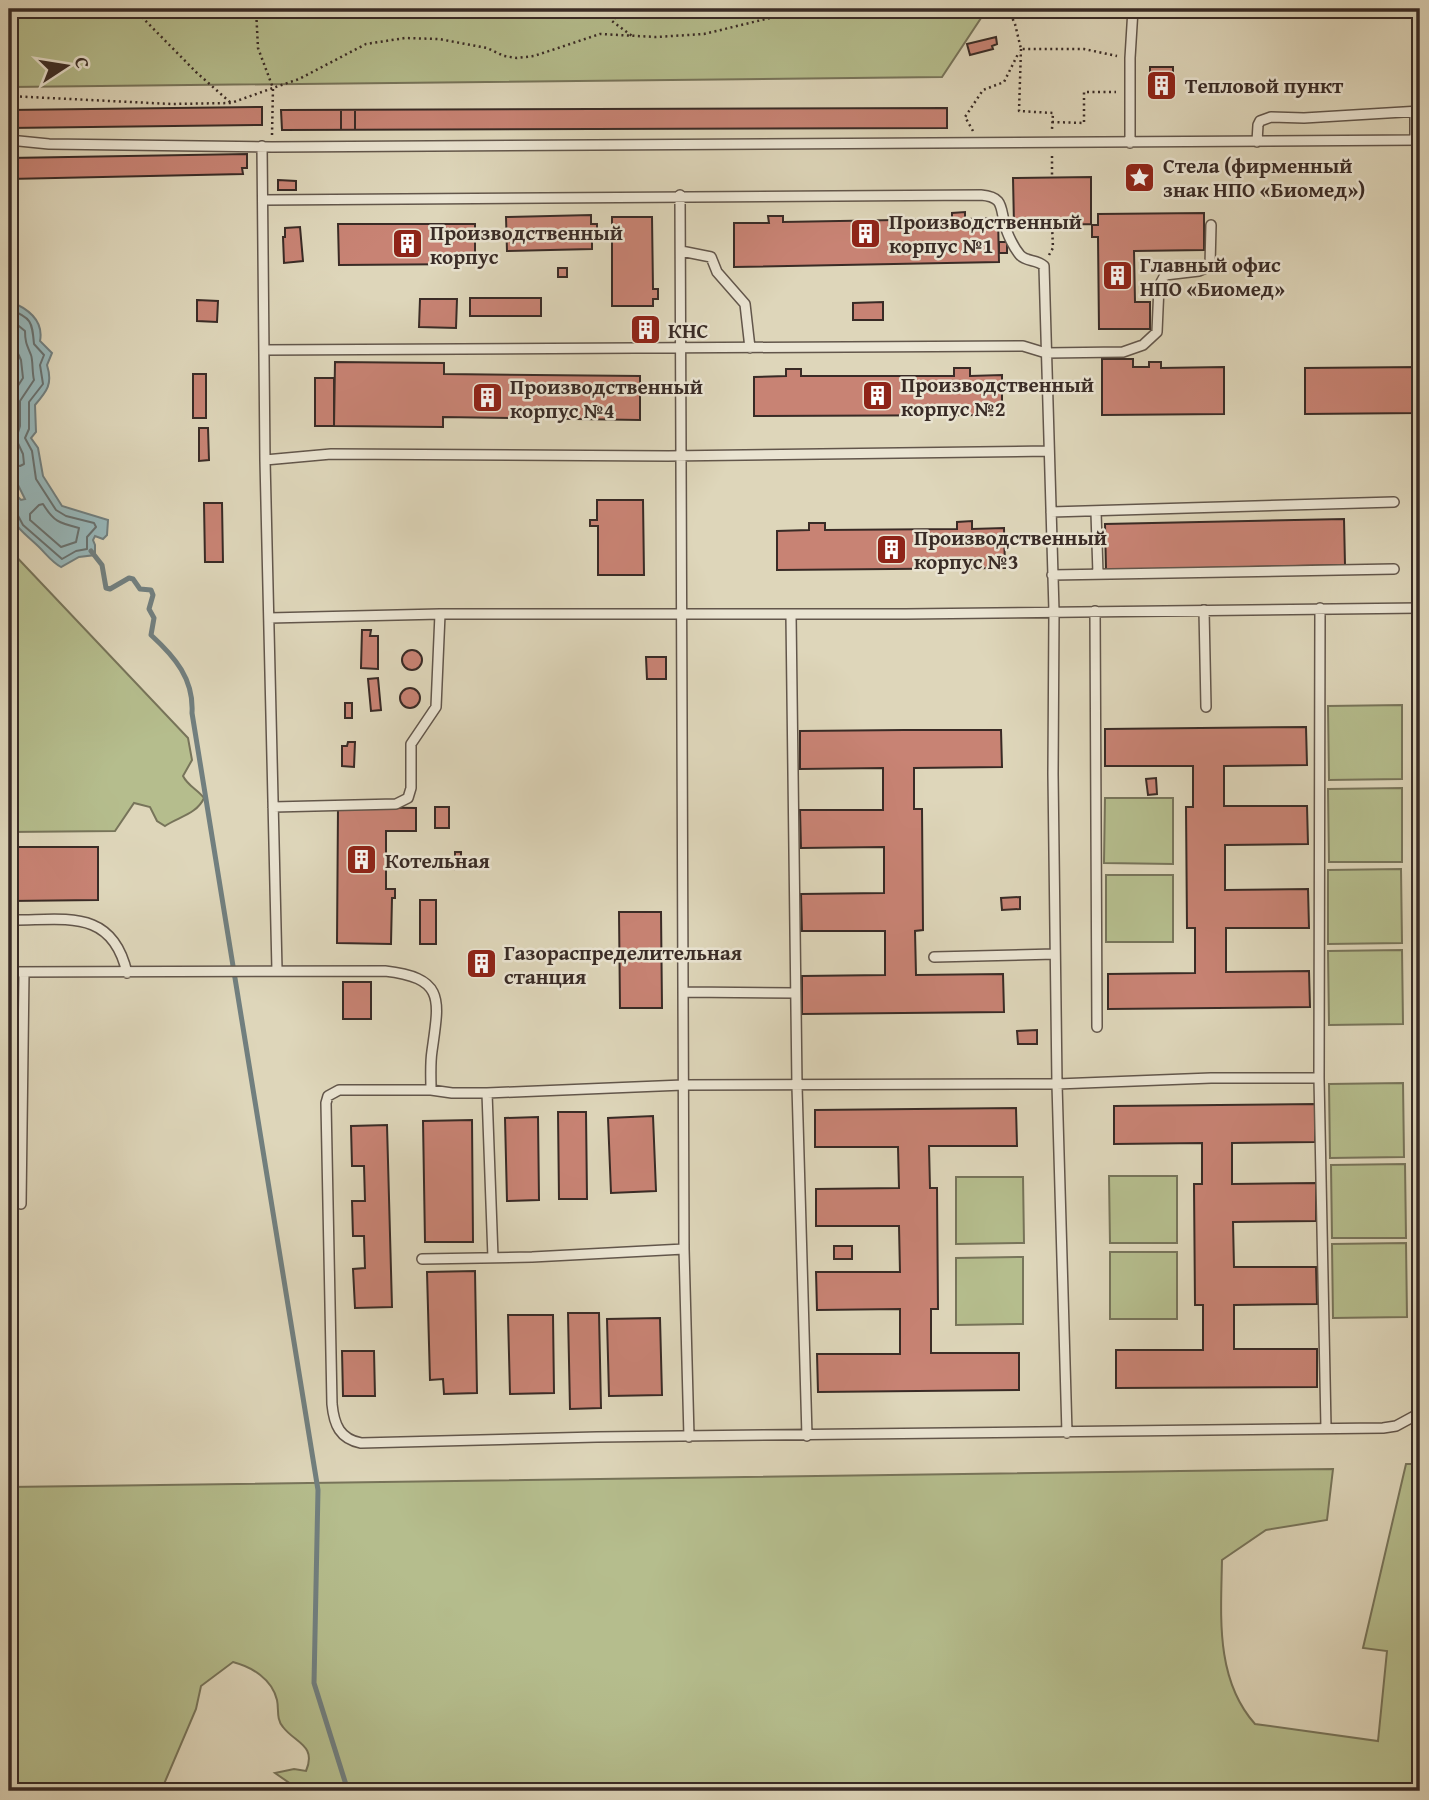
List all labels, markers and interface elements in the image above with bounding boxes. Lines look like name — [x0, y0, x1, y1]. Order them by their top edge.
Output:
north arrow — [32, 32, 102, 102]
text: С — [68, 54, 97, 71]
building icon: Тепловой пункт — [1145, 68, 1179, 102]
place label: Тепловой пункт — [1185, 70, 1344, 101]
place label: Стела (фирменный знак НПО «Биомед») — [1163, 150, 1365, 205]
place icon: Стела (фирменный знак НПО «Биомед») — [1123, 160, 1157, 194]
place label: Производственный корпус №1 — [889, 206, 1082, 261]
building icon: Производственный корпус №1 — [849, 216, 883, 250]
place label: Производственный корпус — [430, 217, 623, 272]
building icon: Производственный корпус — [390, 227, 424, 261]
place label: Главный офис НПО «Биомед» — [1140, 249, 1285, 304]
building icon: Главный офис НПО «Биомед» — [1100, 259, 1134, 293]
building icon: КНС — [628, 313, 662, 347]
place label: КНС — [668, 315, 709, 346]
place label: Производственный корпус №2 — [901, 369, 1094, 424]
place label: Производственный корпус №4 — [510, 371, 703, 426]
building icon: Производственный корпус №2 — [861, 379, 895, 413]
building icon: Производственный корпус №4 — [470, 381, 504, 415]
place label: Производственный корпус №3 — [914, 522, 1107, 577]
building icon: Производственный корпус №3 — [874, 532, 908, 566]
building icon: Котельная — [345, 843, 379, 877]
place label: Котельная — [385, 845, 490, 876]
place label: Газораспределительная станция — [504, 937, 742, 992]
building icon: Газораспределительная станция — [464, 947, 498, 981]

